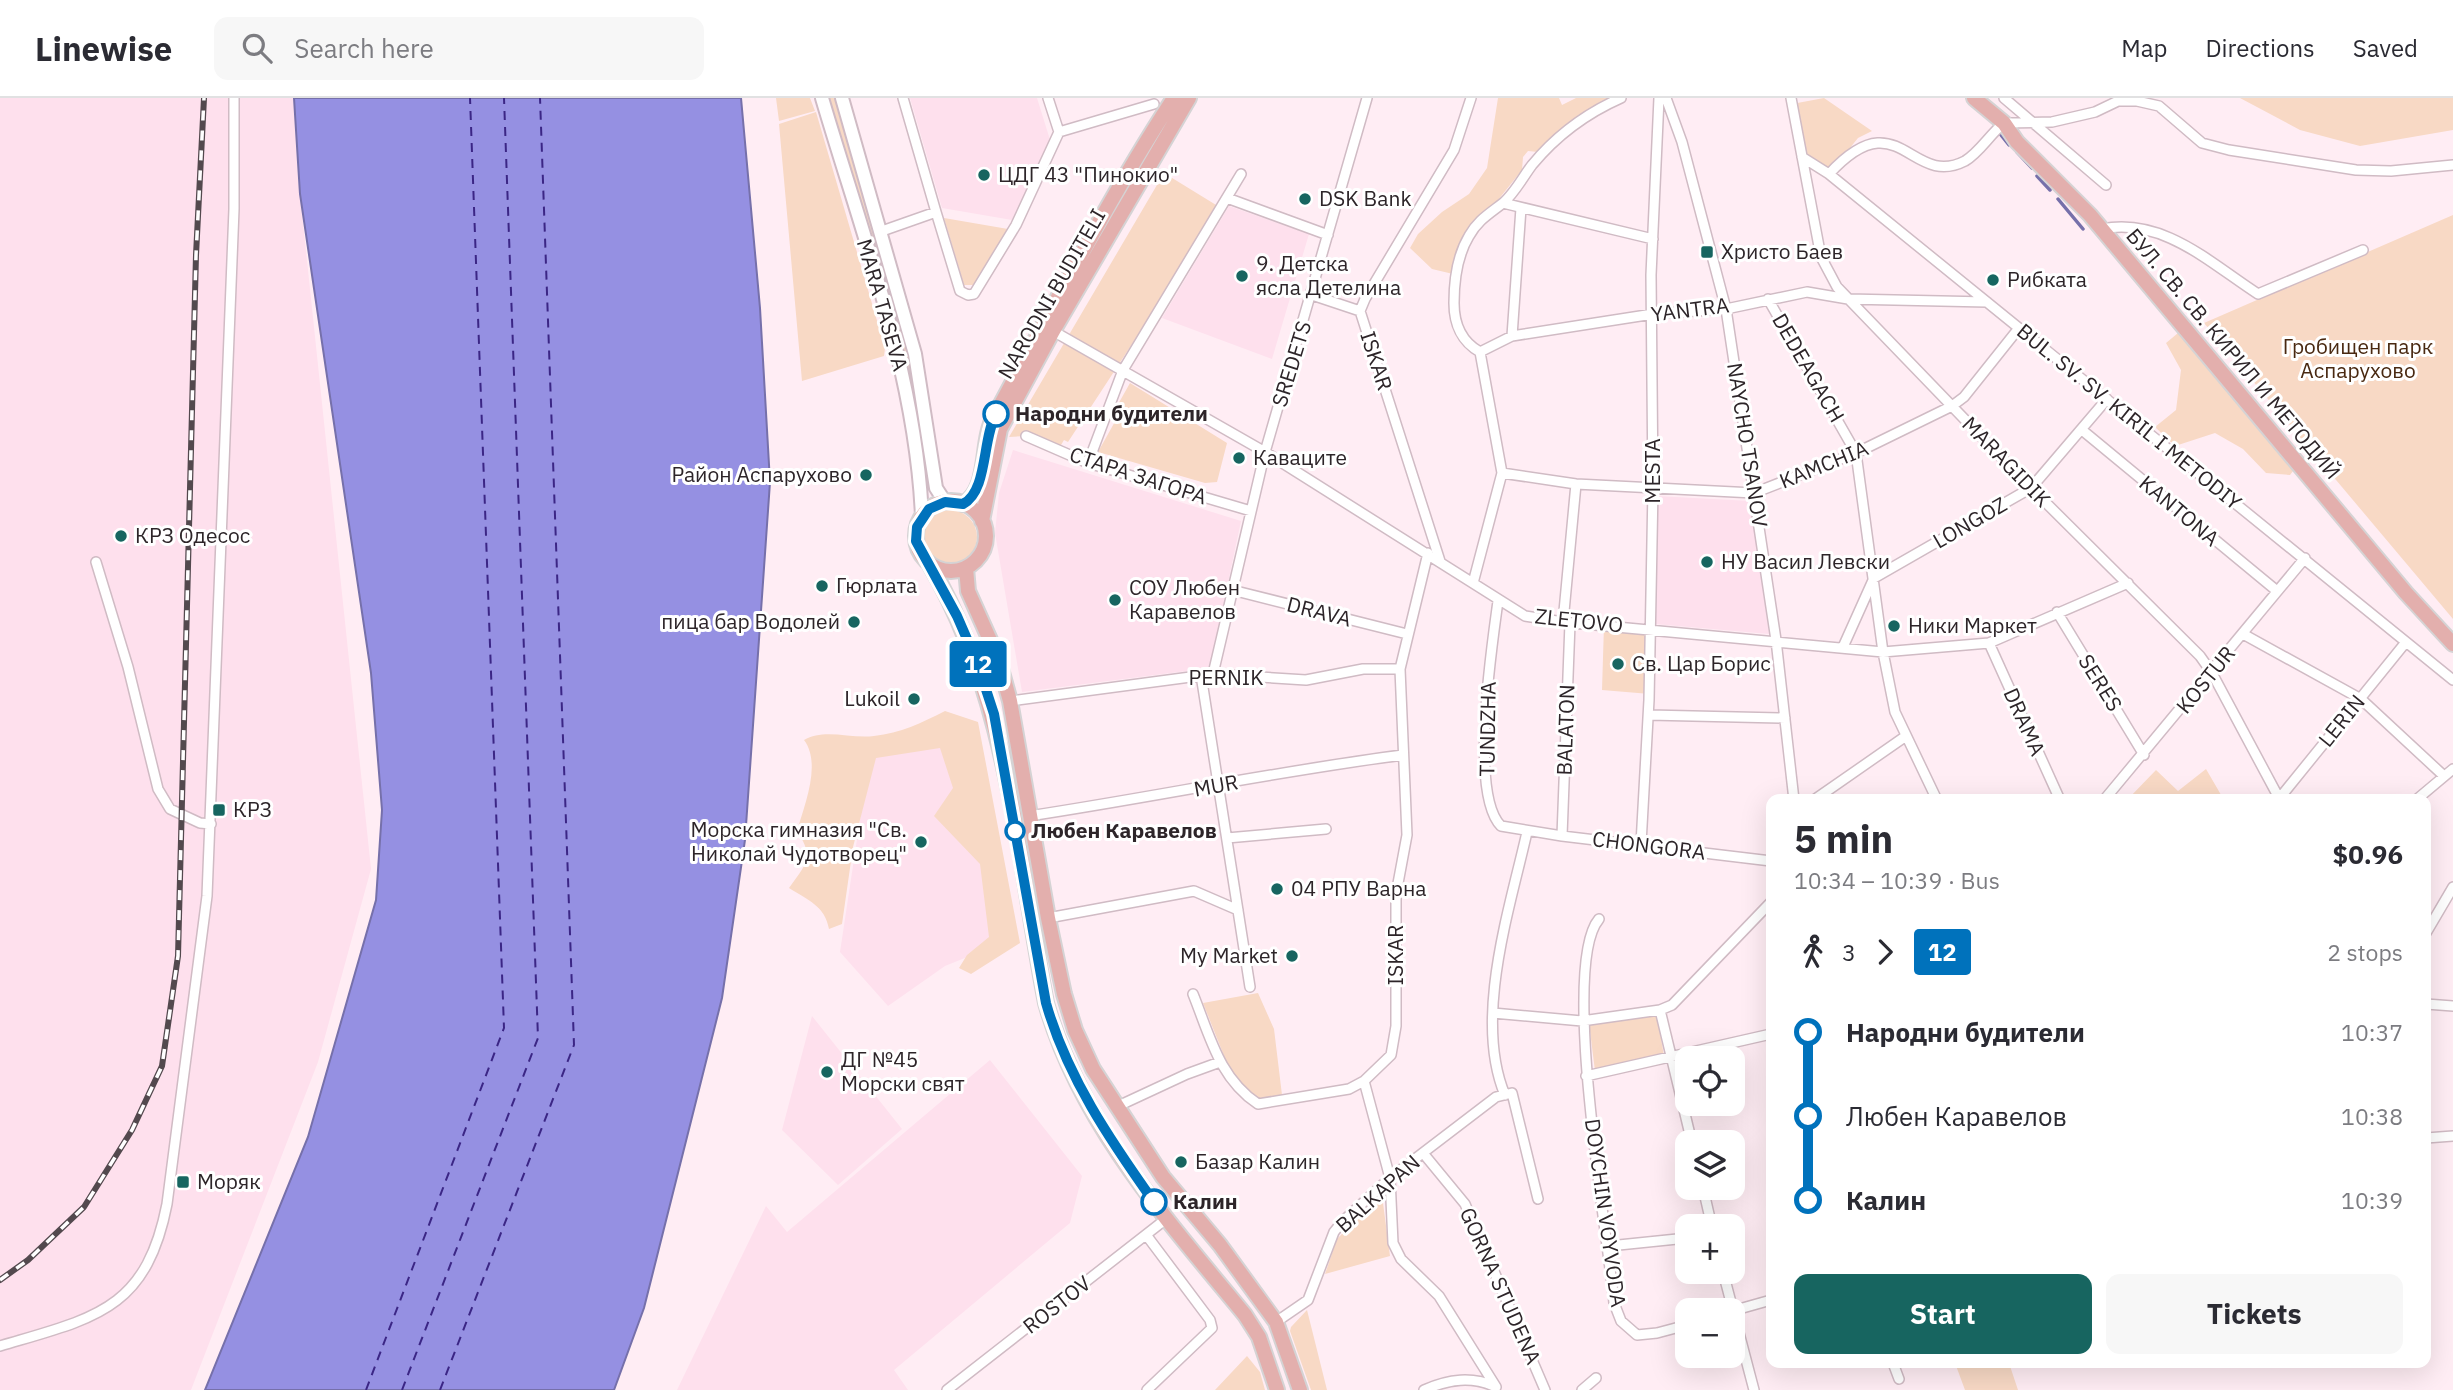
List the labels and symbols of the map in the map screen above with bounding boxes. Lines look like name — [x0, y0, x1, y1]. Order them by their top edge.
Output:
place label: ЦДГ 43 "Пинокио" — [998, 160, 1178, 188]
marker: ЦДГ 43 "Пинокио" — [976, 167, 992, 183]
place label: DSK Bank — [1319, 184, 1411, 212]
marker: DSK Bank — [1297, 191, 1313, 207]
street label: NARODNI BUDITELI — [991, 203, 1111, 384]
street label: БУЛ. СВ. СВ. КИРИЛ И МЕТОДИЙ — [2120, 222, 2347, 485]
street label: MARA TASEVA — [851, 235, 915, 374]
place label: Христо Баев — [1721, 237, 1843, 265]
marker: Христо Баев — [1699, 244, 1715, 260]
place label: 9. Детска ясла Детелина — [1256, 249, 1401, 301]
place label: Рибката — [2007, 265, 2087, 293]
marker: 9. Детска ясла Детелина — [1234, 268, 1250, 284]
marker: Рибката — [1985, 272, 2001, 288]
street label: YANTRA — [1649, 290, 1731, 328]
street label: DEDEAGACH — [1766, 308, 1851, 427]
street label: SREDETS — [1265, 317, 1317, 410]
street label: BUL. SV. SV. KIRIL I METODIY — [2011, 317, 2248, 516]
street label: ISKAR — [1354, 327, 1400, 394]
park label: Гробищен парк Аспарухово — [2283, 332, 2433, 384]
street label: NAYCHO TSANOV — [1721, 360, 1775, 529]
place label: Народни будители — [1015, 399, 1208, 427]
marker: Народни будители — [983, 401, 1009, 427]
street label: MARAGIDIK — [1956, 410, 2057, 513]
street label: KAMCHIA — [1775, 434, 1872, 495]
street label: MESTA — [1638, 438, 1666, 504]
street label: СТАРА ЗАГОРА — [1066, 440, 1211, 510]
place label: Каваците — [1253, 443, 1347, 471]
marker: Каваците — [1231, 450, 1247, 466]
place label: Район Аспарухово — [671, 460, 852, 488]
marker: Район Аспарухово — [858, 467, 874, 483]
street label: KANTONA — [2134, 469, 2226, 552]
street label: LONGOZ — [1927, 490, 2012, 555]
place label: КРЗ Одесос — [135, 521, 250, 549]
marker: КРЗ Одесос — [113, 528, 129, 544]
place label: НУ Васил Левски — [1721, 547, 1890, 575]
marker: НУ Васил Левски — [1699, 554, 1715, 570]
place label: Гюрлата — [836, 571, 917, 599]
place label: СОУ Любен Каравелов — [1129, 573, 1240, 625]
marker: Гюрлата — [814, 578, 830, 594]
street label: DRAVA — [1284, 590, 1354, 633]
marker: СОУ Любен Каравелов — [1107, 592, 1123, 608]
street label: ZLETOVO — [1534, 601, 1625, 639]
place label: пица бар Водолей — [661, 607, 840, 635]
place label: Ники Маркет — [1908, 611, 2037, 639]
marker: пица бар Водолей — [846, 614, 862, 630]
marker: Ники Маркет — [1886, 618, 1902, 634]
street label: KOSTUR — [2169, 640, 2241, 719]
line badge: 12 — [946, 641, 1010, 687]
place label: Св. Цар Борис — [1632, 649, 1771, 677]
street label: SERES — [2072, 649, 2129, 716]
marker: Св. Цар Борис — [1610, 656, 1626, 672]
street label: PERNIK — [1189, 663, 1263, 691]
street label: TUNDZHA — [1472, 681, 1502, 777]
street label: DRAMA — [1998, 683, 2052, 760]
place label: Lukoil — [844, 684, 900, 712]
street label: BALATON — [1549, 684, 1581, 776]
street label: LERIN — [2312, 688, 2371, 752]
marker: Lukoil — [906, 691, 922, 707]
street label: MUR — [1191, 767, 1240, 803]
place label: КРЗ — [233, 795, 272, 823]
marker: КРЗ — [211, 802, 227, 818]
place label: Морска гимназия "Св. Николай Чудотворец" — [691, 815, 907, 867]
place label: Любен Каравелов — [1031, 816, 1217, 844]
marker: Любен Каравелов — [1005, 821, 1025, 841]
street label: CHONGORA — [1591, 824, 1707, 866]
marker: Морска гимназия "Св. Николай Чудотворец" — [913, 834, 929, 850]
place label: 04 РПУ Варна — [1291, 874, 1427, 902]
marker: 04 РПУ Варна — [1269, 881, 1285, 897]
street label: ISKAR — [1381, 925, 1409, 985]
place label: My Market — [1180, 941, 1278, 969]
marker: My Market — [1284, 948, 1300, 964]
place label: ДГ №45 Морски свят — [841, 1045, 965, 1097]
marker: ДГ №45 Морски свят — [819, 1064, 835, 1080]
street label: DOYCHIN VOYVODA — [1579, 1117, 1633, 1309]
place label: Базар Калин — [1195, 1147, 1320, 1175]
street label: BALKAPAN — [1329, 1148, 1425, 1239]
marker: Базар Калин — [1173, 1154, 1189, 1170]
place label: Моряк — [197, 1167, 261, 1195]
marker: Моряк — [175, 1174, 191, 1190]
place label: Калин — [1173, 1187, 1238, 1215]
marker: Калин — [1141, 1189, 1167, 1215]
street label: GORNA STUDENA — [1454, 1203, 1548, 1368]
street label: ROSTOV — [1017, 1269, 1096, 1340]

